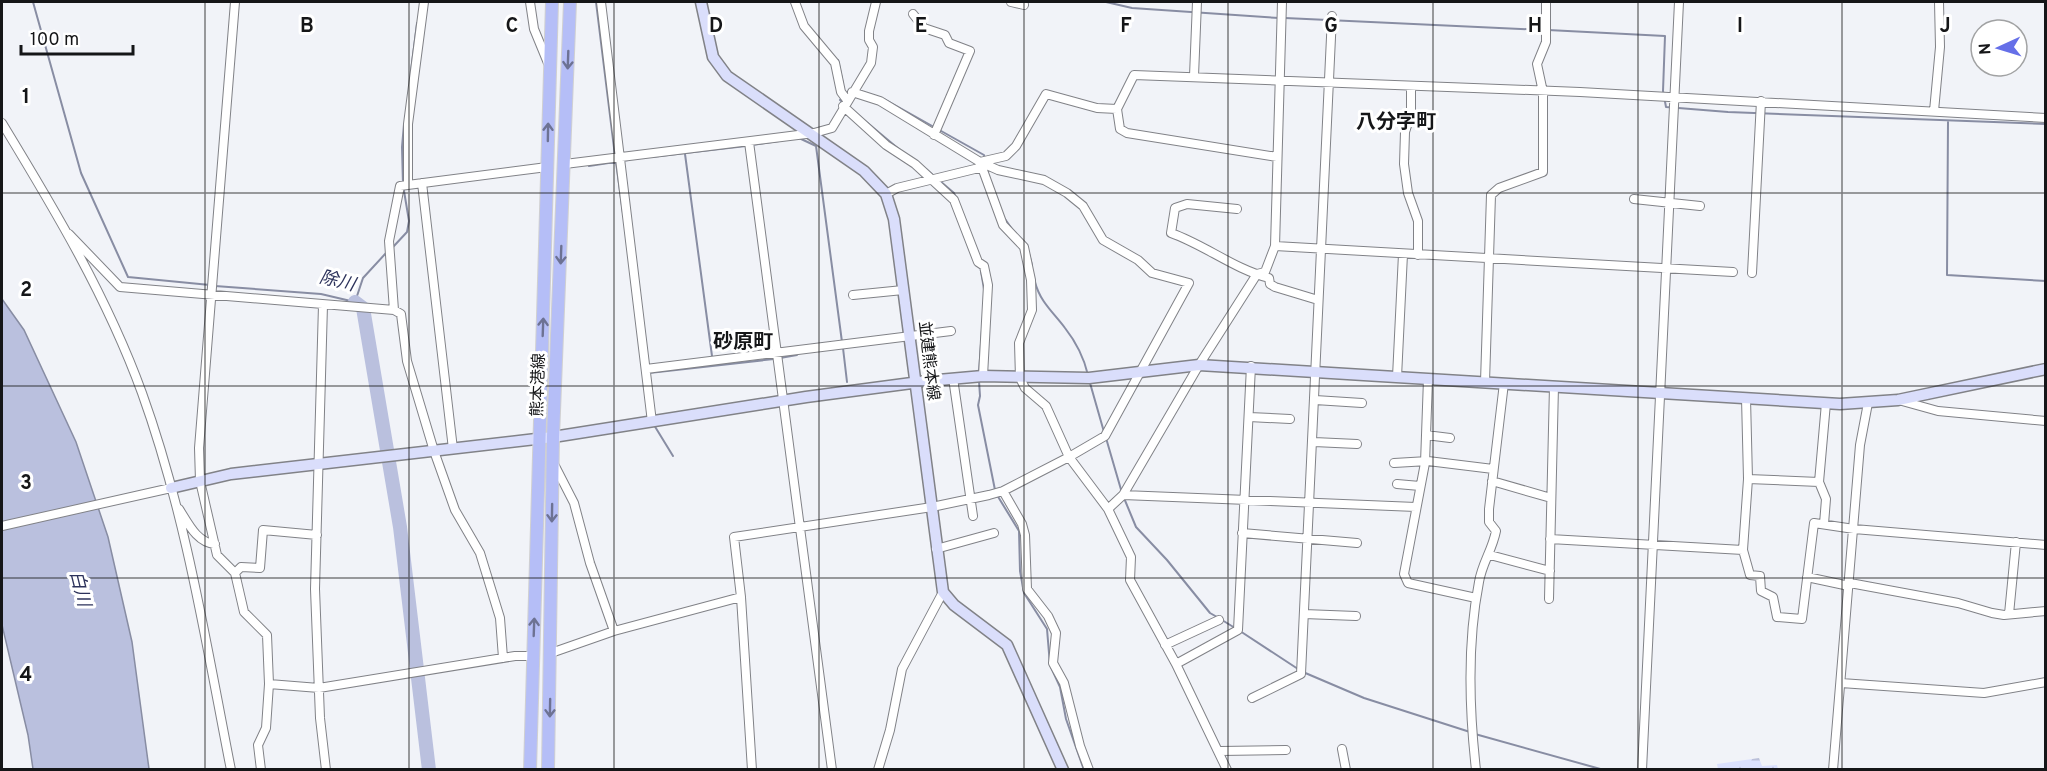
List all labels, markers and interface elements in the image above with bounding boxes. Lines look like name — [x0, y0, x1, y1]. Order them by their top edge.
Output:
text: B — [300, 14, 314, 40]
text: C — [506, 14, 518, 40]
text: D — [709, 14, 723, 40]
text: E — [915, 14, 927, 40]
text: F — [1120, 14, 1132, 40]
text: G — [1324, 14, 1338, 40]
text: H — [1528, 14, 1542, 40]
text: I — [1737, 14, 1743, 40]
text: J — [1939, 14, 1951, 40]
scale bar — [21, 18, 134, 56]
north arrow — [1969, 18, 2029, 78]
text: 100 m — [30, 29, 79, 52]
text: N — [1976, 42, 1996, 55]
one-way arrow — [562, 49, 574, 69]
text: 1 — [22, 85, 30, 111]
district label: 八分字町 — [1356, 110, 1436, 136]
one-way arrow — [543, 123, 554, 143]
one-way arrow — [555, 244, 567, 264]
water label: 除川 — [317, 266, 359, 298]
text: 2 — [20, 278, 32, 304]
one-way arrow — [538, 318, 549, 338]
street label: 並建熊本線 — [913, 320, 943, 402]
district label: 砂原町 — [713, 330, 773, 356]
street label: 熊本港線 — [528, 353, 550, 417]
text: 3 — [20, 471, 32, 497]
one-way arrow — [546, 502, 558, 522]
water label: 白川 — [63, 569, 95, 611]
one-way arrow — [528, 618, 539, 638]
text: 4 — [20, 663, 32, 689]
one-way arrow — [544, 697, 555, 717]

